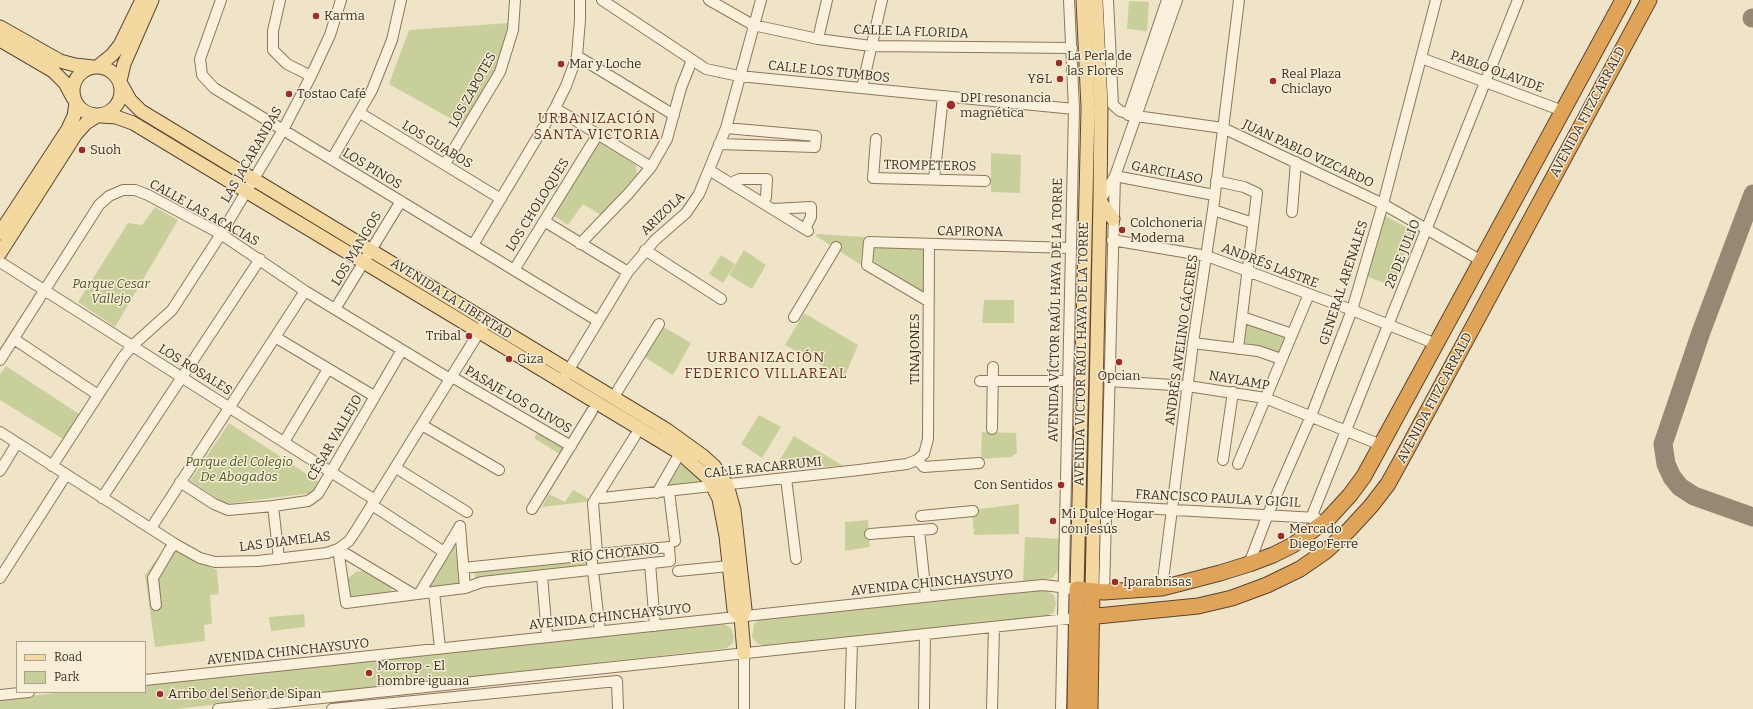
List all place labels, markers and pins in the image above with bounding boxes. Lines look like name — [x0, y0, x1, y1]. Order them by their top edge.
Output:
place label: Karma — [324, 8, 365, 24]
marker: Karma — [311, 11, 321, 21]
place label: La Perla de las Flores — [1067, 48, 1132, 79]
place label: Mar y Loche — [569, 56, 641, 72]
marker: La Perla de las Flores — [1054, 58, 1064, 68]
marker: Mar y Loche — [556, 59, 566, 69]
place label: Real Plaza Chiclayo — [1281, 66, 1341, 97]
place label: Y&L — [1028, 71, 1052, 87]
marker: Y&L — [1055, 74, 1065, 84]
marker: Real Plaza Chiclayo — [1268, 76, 1278, 86]
place label: Tostao Café — [297, 86, 366, 102]
marker: Tostao Café — [284, 89, 294, 99]
place label: DPI resonancia magnética — [960, 90, 1051, 121]
marker: DPI resonancia magnética — [945, 99, 957, 111]
place label: Suoh — [90, 142, 121, 158]
marker: Suoh — [77, 145, 87, 155]
place label: Colchoneria Moderna — [1130, 215, 1203, 246]
marker: Colchoneria Moderna — [1117, 225, 1127, 235]
place label: Tribal — [426, 328, 461, 344]
marker: Tribal — [464, 331, 474, 341]
place label: Giza — [517, 351, 544, 367]
marker: Giza — [504, 354, 514, 364]
marker: Opcian — [1114, 357, 1124, 367]
place label: Opcian — [1098, 368, 1140, 384]
place label: Con Sentidos — [974, 477, 1053, 493]
marker: Con Sentidos — [1056, 480, 1066, 490]
place label: Mi Dulce Hogar con Jesús — [1061, 506, 1154, 537]
marker: Mi Dulce Hogar con Jesús — [1048, 516, 1058, 526]
place label: Mercado Diego Ferre — [1289, 521, 1358, 552]
marker: Mercado Diego Ferre — [1276, 531, 1286, 541]
place label: Iparabrisas — [1123, 574, 1191, 590]
marker: Iparabrisas — [1110, 577, 1120, 587]
place label: Morrop - El hombre iguana — [377, 658, 469, 689]
marker: Morrop - El hombre iguana — [364, 668, 374, 678]
place label: Arribo del Señor de Sipan — [168, 686, 321, 702]
marker: Arribo del Señor de Sipan — [155, 689, 165, 699]

